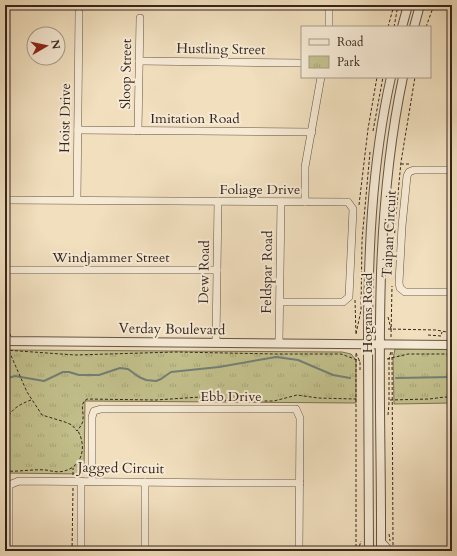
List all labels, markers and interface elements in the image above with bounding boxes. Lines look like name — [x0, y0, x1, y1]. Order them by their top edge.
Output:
north arrow — [26, 26, 66, 66]
legend — [301, 26, 431, 78]
text: Road — [337, 34, 364, 50]
street label: Sloop Street — [116, 38, 136, 109]
text: N — [47, 39, 64, 51]
street label: Hustling Street — [176, 39, 266, 59]
text: Park — [337, 54, 361, 70]
street label: Hoist Drive — [55, 83, 75, 153]
street label: Imitation Road — [150, 109, 240, 128]
street label: Foliage Drive — [220, 180, 300, 199]
street label: Taipan Circuit — [377, 189, 401, 278]
street label: Feldspar Road — [257, 230, 277, 314]
street label: Dew Road — [194, 240, 214, 304]
street label: Windjammer Street — [51, 248, 170, 267]
street label: Hogans Road — [358, 272, 377, 353]
street label: Verday Boulevard — [118, 319, 226, 339]
street label: Ebb Drive — [200, 387, 262, 406]
street label: Jagged Circuit — [76, 458, 165, 478]

